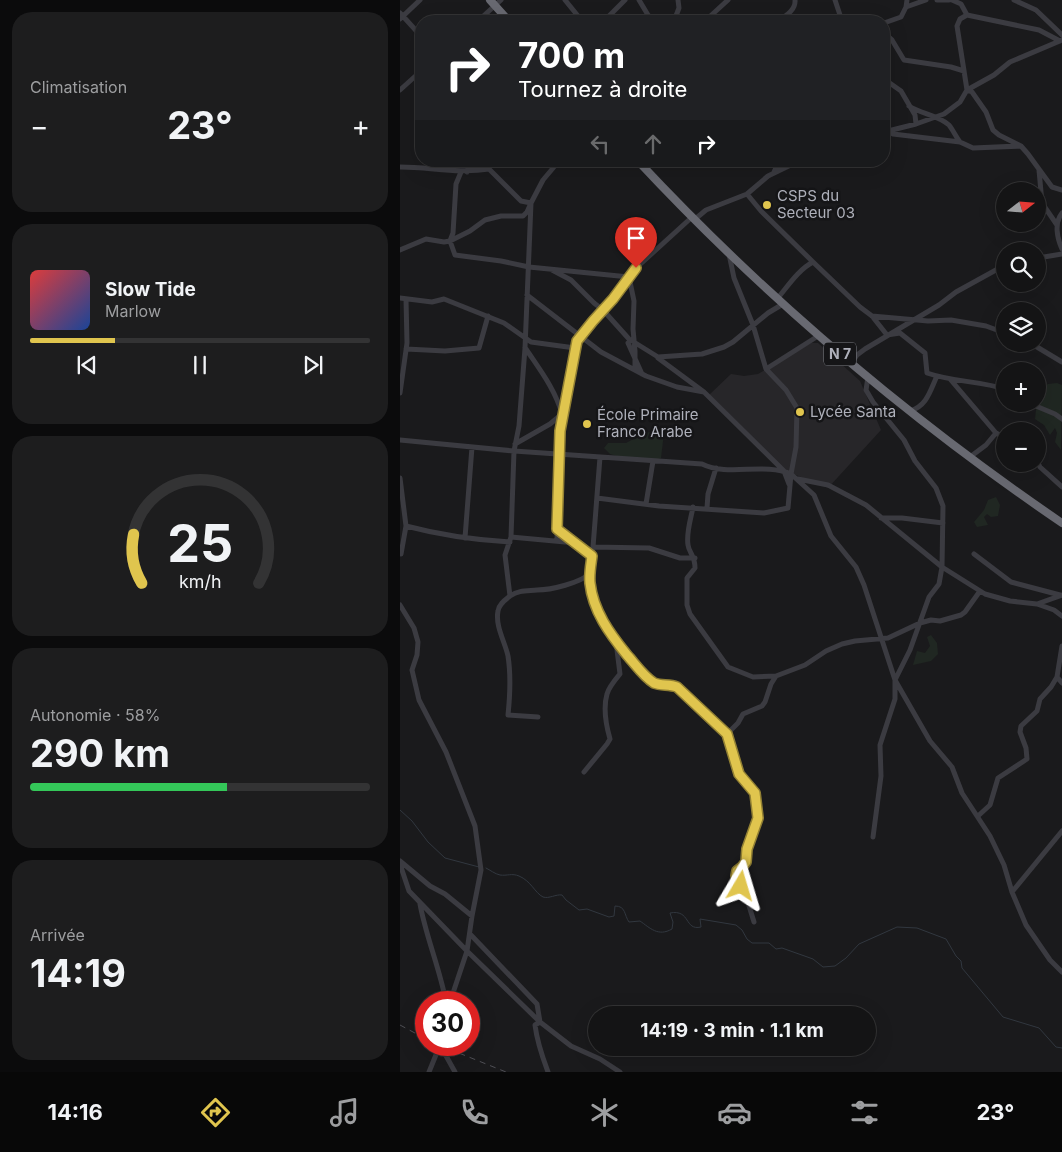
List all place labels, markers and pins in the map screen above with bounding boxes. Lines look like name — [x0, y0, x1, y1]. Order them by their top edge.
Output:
place label: CSPS du Secteur 03 — [777, 186, 855, 222]
marker: CSPS du Secteur 03 — [761, 199, 773, 211]
pin — [615, 217, 657, 268]
place label: Lycée Santa — [810, 402, 896, 421]
place label: École Primaire Franco Arabe — [597, 405, 699, 441]
marker: Lycée Santa — [794, 406, 806, 418]
marker: École Primaire Franco Arabe — [581, 418, 593, 430]

